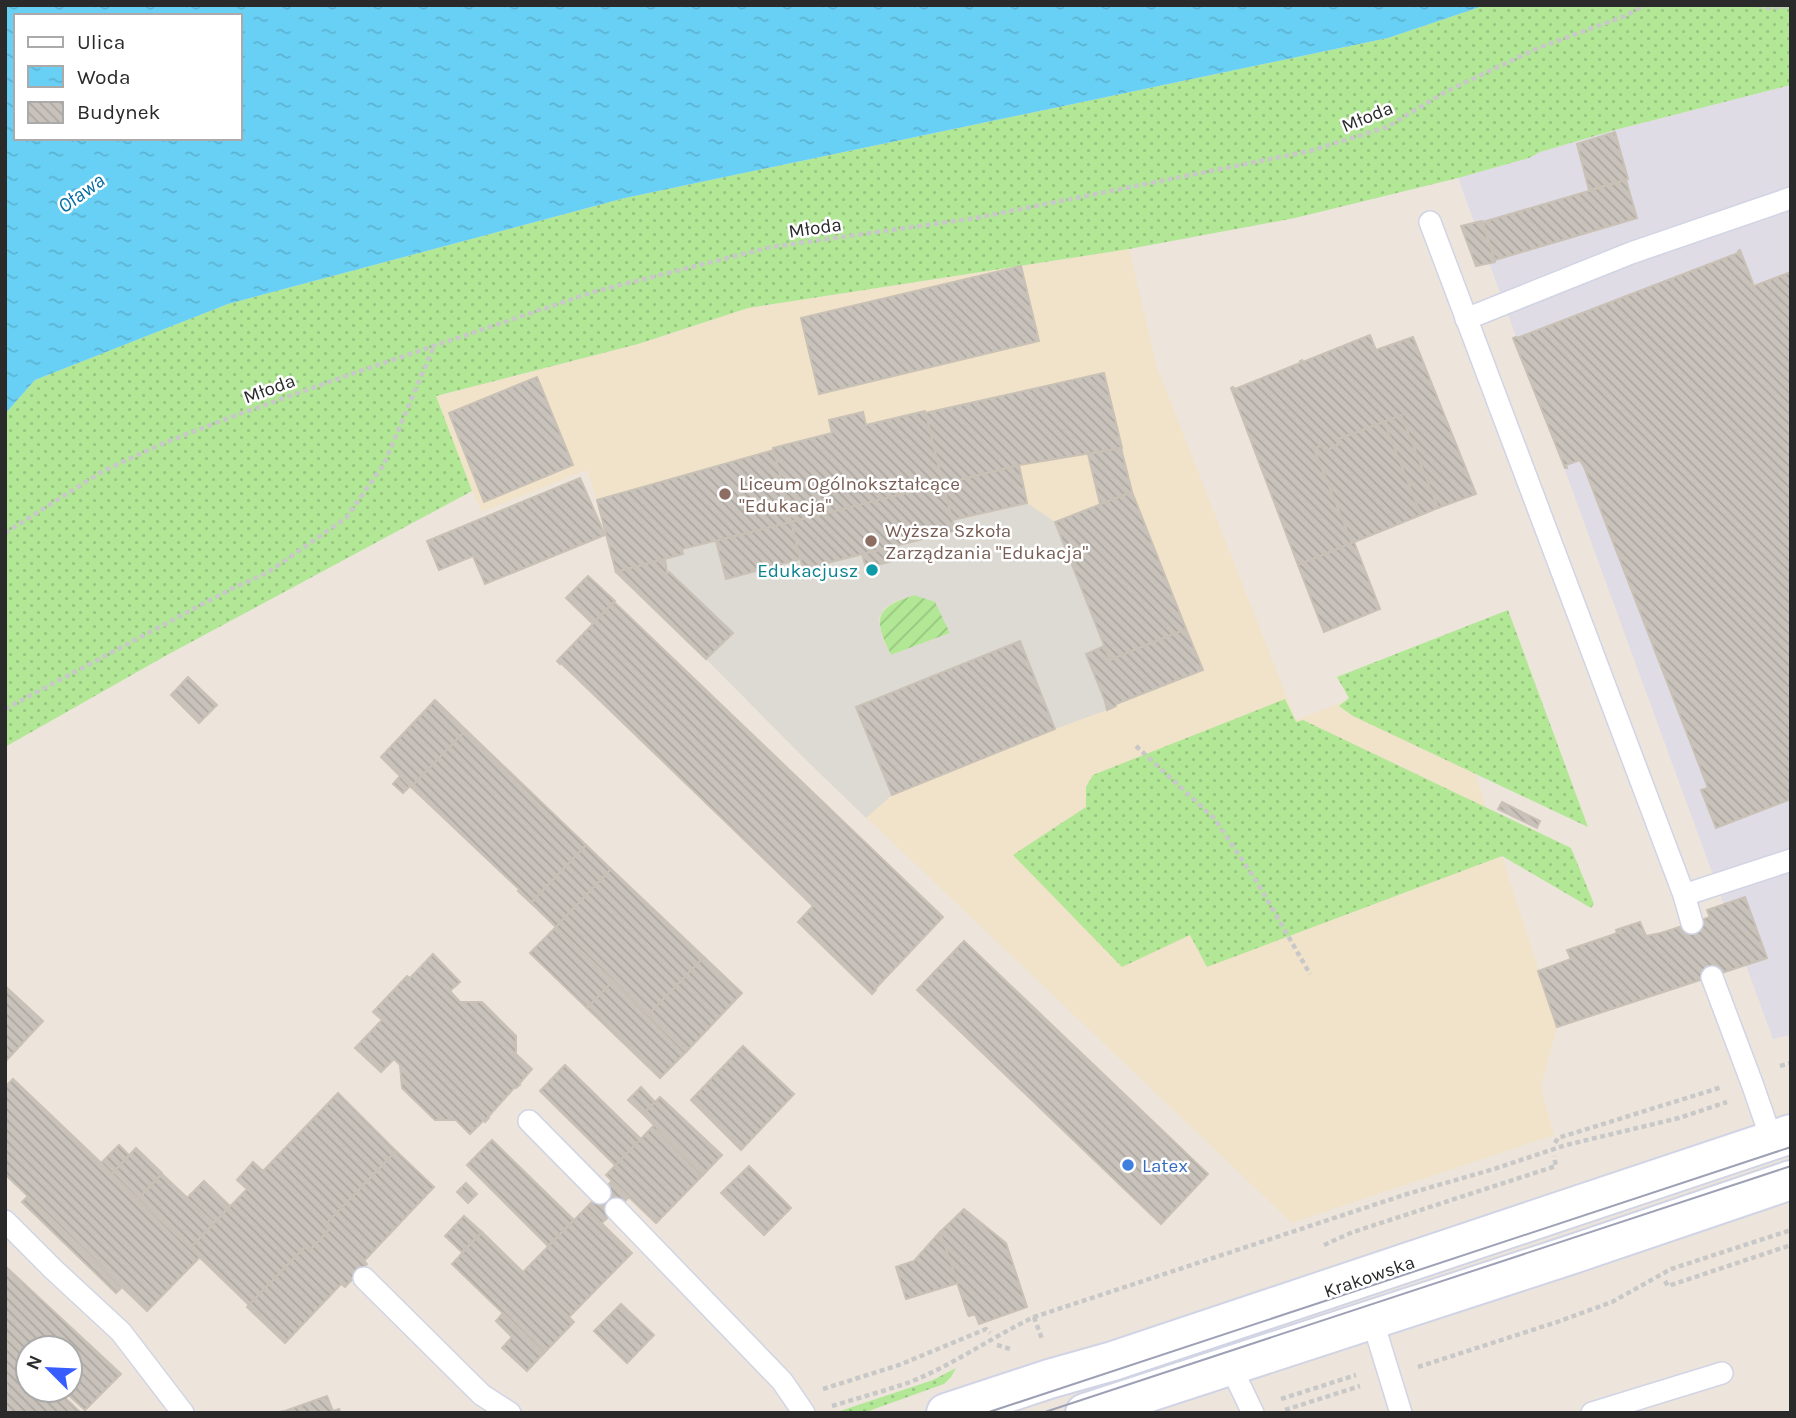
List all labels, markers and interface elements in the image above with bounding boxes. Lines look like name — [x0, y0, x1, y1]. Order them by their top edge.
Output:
legend — [14, 14, 242, 140]
text: Ulica — [77, 30, 125, 54]
text: Woda — [77, 65, 131, 89]
street label: Młoda — [1338, 97, 1396, 137]
text: Budynek — [77, 100, 160, 124]
water label: Oława — [53, 168, 109, 218]
street label: Młoda — [787, 213, 843, 243]
street label: Młoda — [240, 369, 298, 408]
place label: Liceum Ogólnokształcące "Edukacja" — [739, 473, 960, 517]
marker: Liceum Ogólnokształcące "Edukacja" — [717, 486, 733, 502]
place label: Wyższa Szkoła Zarządzania "Edukacja" — [885, 520, 1088, 564]
marker: Wyższa Szkoła Zarządzania "Edukacja" — [863, 533, 879, 549]
place label: Edukacjusz — [757, 560, 858, 582]
marker: Edukacjusz — [864, 562, 880, 578]
place label: Latex — [1142, 1155, 1188, 1177]
marker: Latex — [1120, 1157, 1136, 1173]
street label: Krakowska — [1321, 1251, 1418, 1303]
north arrow — [14, 1334, 84, 1404]
text: N — [22, 1352, 47, 1373]

